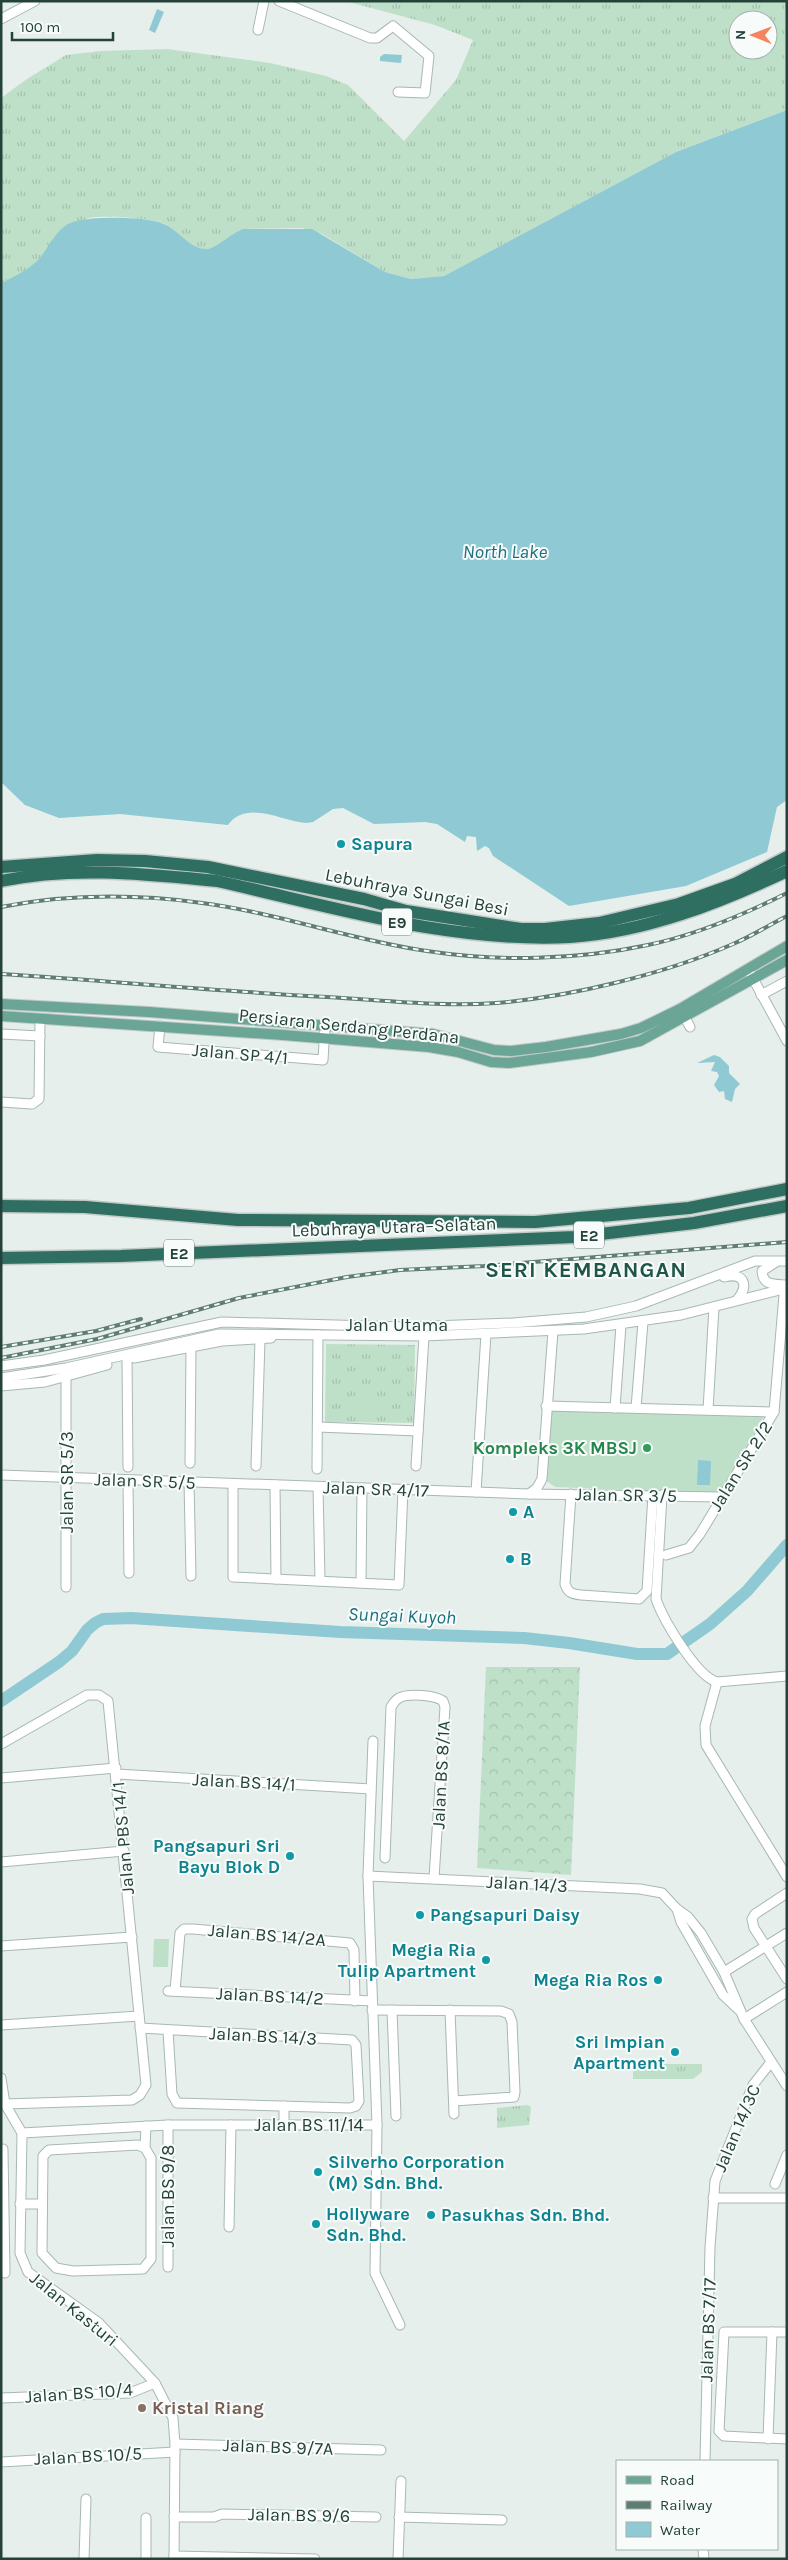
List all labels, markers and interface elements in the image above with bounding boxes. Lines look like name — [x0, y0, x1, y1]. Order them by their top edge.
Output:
scale bar — [12, 10, 114, 42]
north arrow — [728, 10, 778, 60]
text: 100 m — [20, 18, 60, 36]
text: N — [732, 30, 749, 40]
water label: North Lake — [463, 541, 547, 563]
place label: Sapura — [351, 833, 413, 855]
marker: Sapura — [335, 838, 347, 850]
street label: Lebuhraya Sungai Besi — [323, 863, 511, 921]
road number: E9 — [382, 909, 412, 936]
street label: Persiaran Serdang Perdana — [238, 1003, 460, 1049]
street label: Jalan SP 4/1 — [191, 1039, 289, 1069]
street label: Lebuhraya Utara–Selatan — [291, 1212, 497, 1242]
road number: E2 — [574, 1222, 604, 1248]
road number: E2 — [164, 1240, 194, 1266]
district label: SERI KEMBANGAN — [485, 1257, 687, 1283]
street label: Jalan Utama — [346, 1314, 448, 1336]
street label: Jalan SR 2/2 — [705, 1417, 777, 1515]
street label: Jalan SR 5/3 — [56, 1431, 78, 1533]
place label: Kompleks 3K MBSJ — [473, 1437, 637, 1459]
marker: Kompleks 3K MBSJ — [641, 1442, 653, 1454]
street label: Jalan SR 5/5 — [94, 1468, 196, 1494]
street label: Jalan SR 4/17 — [323, 1476, 430, 1502]
street label: Jalan SR 3/5 — [575, 1483, 677, 1507]
place label: A — [523, 1501, 534, 1523]
marker: A — [507, 1506, 519, 1518]
place label: B — [520, 1548, 532, 1570]
marker: B — [504, 1553, 516, 1565]
water label: Sungai Kuyoh — [348, 1603, 456, 1629]
street label: Jalan BS 8/1A — [427, 1720, 455, 1830]
street label: Jalan BS 14/1 — [192, 1768, 296, 1796]
street label: Jalan PBS 14/1 — [107, 1781, 139, 1895]
place label: Pangsapuri Sri Bayu Blok D — [153, 1835, 280, 1878]
marker: Pangsapuri Sri Bayu Blok D — [284, 1850, 296, 1862]
street label: Jalan 14/3 — [486, 1871, 568, 1897]
place label: Pangsapuri Daisy — [430, 1904, 580, 1926]
marker: Pangsapuri Daisy — [414, 1909, 426, 1921]
street label: Jalan BS 14/2A — [207, 1919, 327, 1951]
place label: Megia Ria Tulip Apartment — [338, 1939, 476, 1982]
marker: Megia Ria Tulip Apartment — [480, 1954, 492, 1966]
place label: Mega Ria Ros — [533, 1969, 648, 1991]
marker: Mega Ria Ros — [652, 1974, 664, 1986]
street label: Jalan BS 14/2 — [216, 1982, 324, 2010]
street label: Jalan BS 14/3 — [208, 2022, 318, 2050]
place label: Sri Impian Apartment — [573, 2031, 665, 2074]
marker: Sri Impian Apartment — [669, 2046, 681, 2058]
street label: Jalan 14/3C — [709, 2081, 765, 2175]
street label: Jalan BS 11/14 — [254, 2114, 364, 2136]
street label: Jalan BS 9/8 — [157, 2145, 179, 2247]
place label: Silverho Corporation (M) Sdn. Bhd. — [328, 2151, 505, 2194]
marker: Silverho Corporation (M) Sdn. Bhd. — [312, 2166, 324, 2178]
place label: Hollyware Sdn. Bhd. — [326, 2203, 410, 2246]
place label: Pasukhas Sdn. Bhd. — [441, 2204, 609, 2226]
marker: Pasukhas Sdn. Bhd. — [425, 2209, 437, 2221]
marker: Hollyware Sdn. Bhd. — [310, 2218, 322, 2230]
street label: Jalan Kasturi — [25, 2267, 123, 2351]
street label: Jalan BS 7/17 — [695, 2277, 721, 2382]
street label: Jalan BS 10/4 — [24, 2378, 134, 2408]
place label: Kristal Riang — [152, 2397, 264, 2419]
marker: Kristal Riang — [136, 2402, 148, 2414]
street label: Jalan BS 9/7A — [222, 2434, 334, 2460]
street label: Jalan BS 10/5 — [33, 2442, 143, 2470]
legend — [616, 2460, 778, 2550]
text: Road — [660, 2471, 695, 2489]
text: Railway — [660, 2496, 712, 2514]
street label: Jalan BS 9/6 — [248, 2503, 350, 2527]
text: Water — [660, 2521, 701, 2539]

